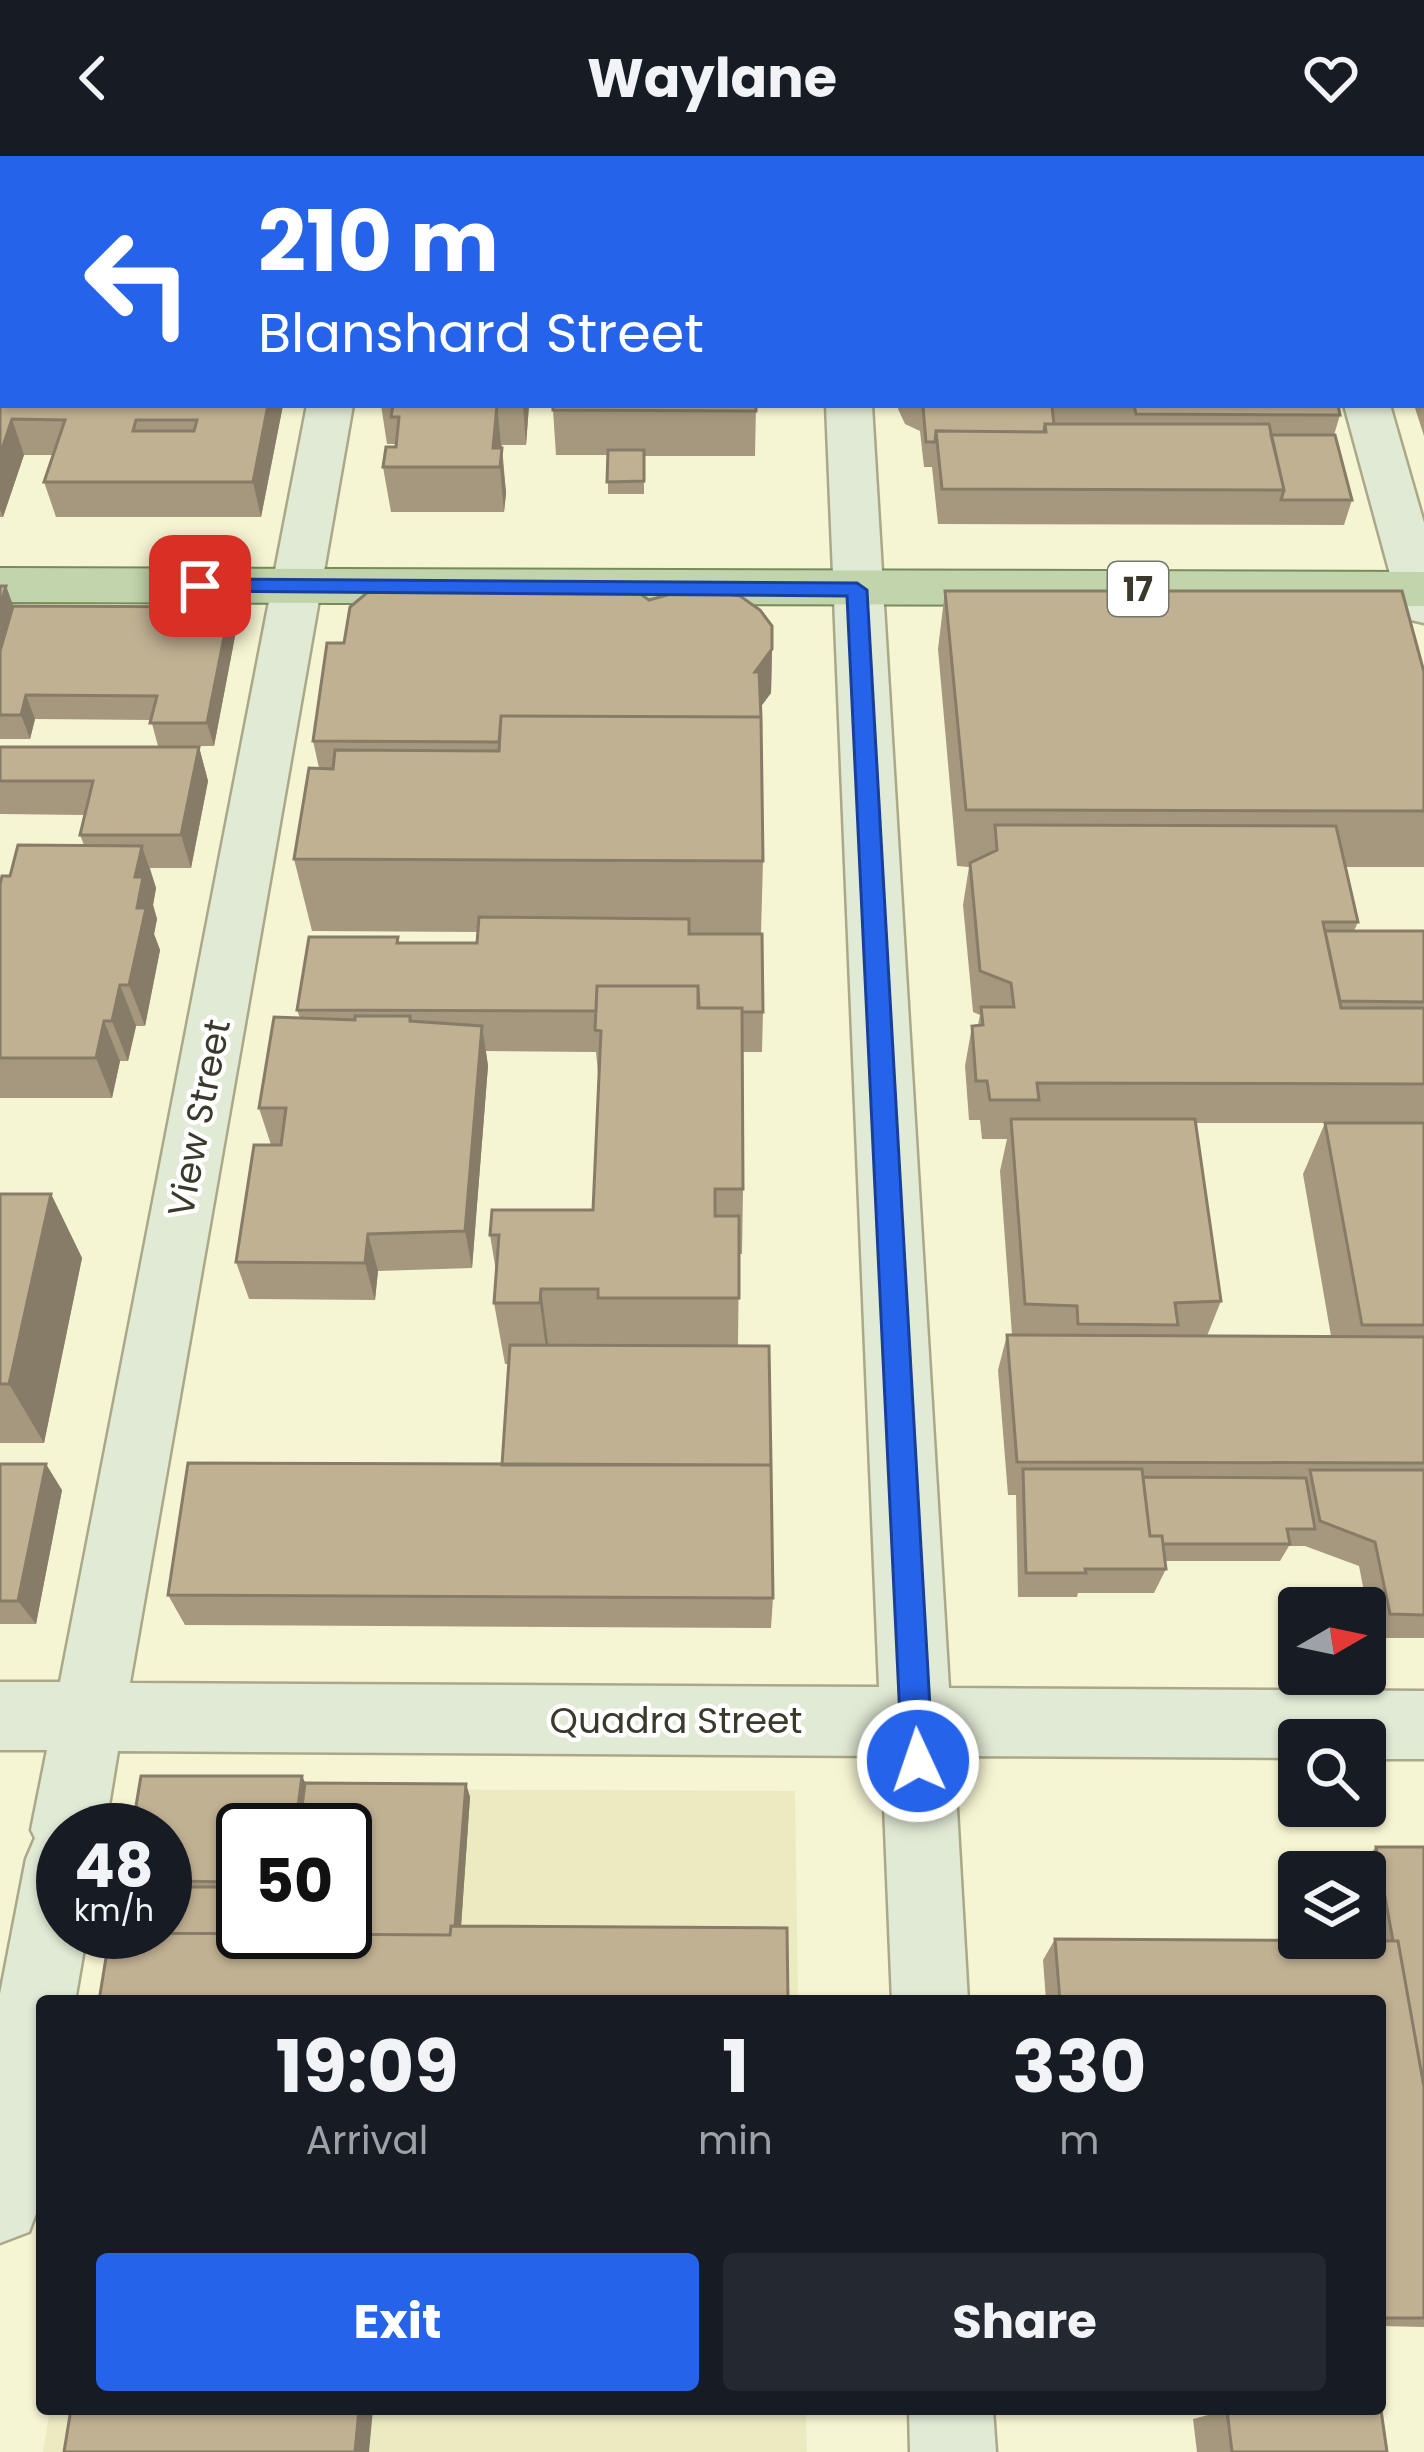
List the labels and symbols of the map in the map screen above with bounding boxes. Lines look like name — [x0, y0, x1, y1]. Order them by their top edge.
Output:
pin — [149, 535, 251, 637]
road number: 17 — [1108, 562, 1168, 616]
street label: View Street — [155, 1015, 243, 1221]
north arrow — [1278, 1587, 1386, 1695]
street label: Quadra Street — [550, 1695, 802, 1746]
position arrow — [855, 1698, 981, 1824]
speed limit sign: 50 — [216, 1803, 372, 1959]

